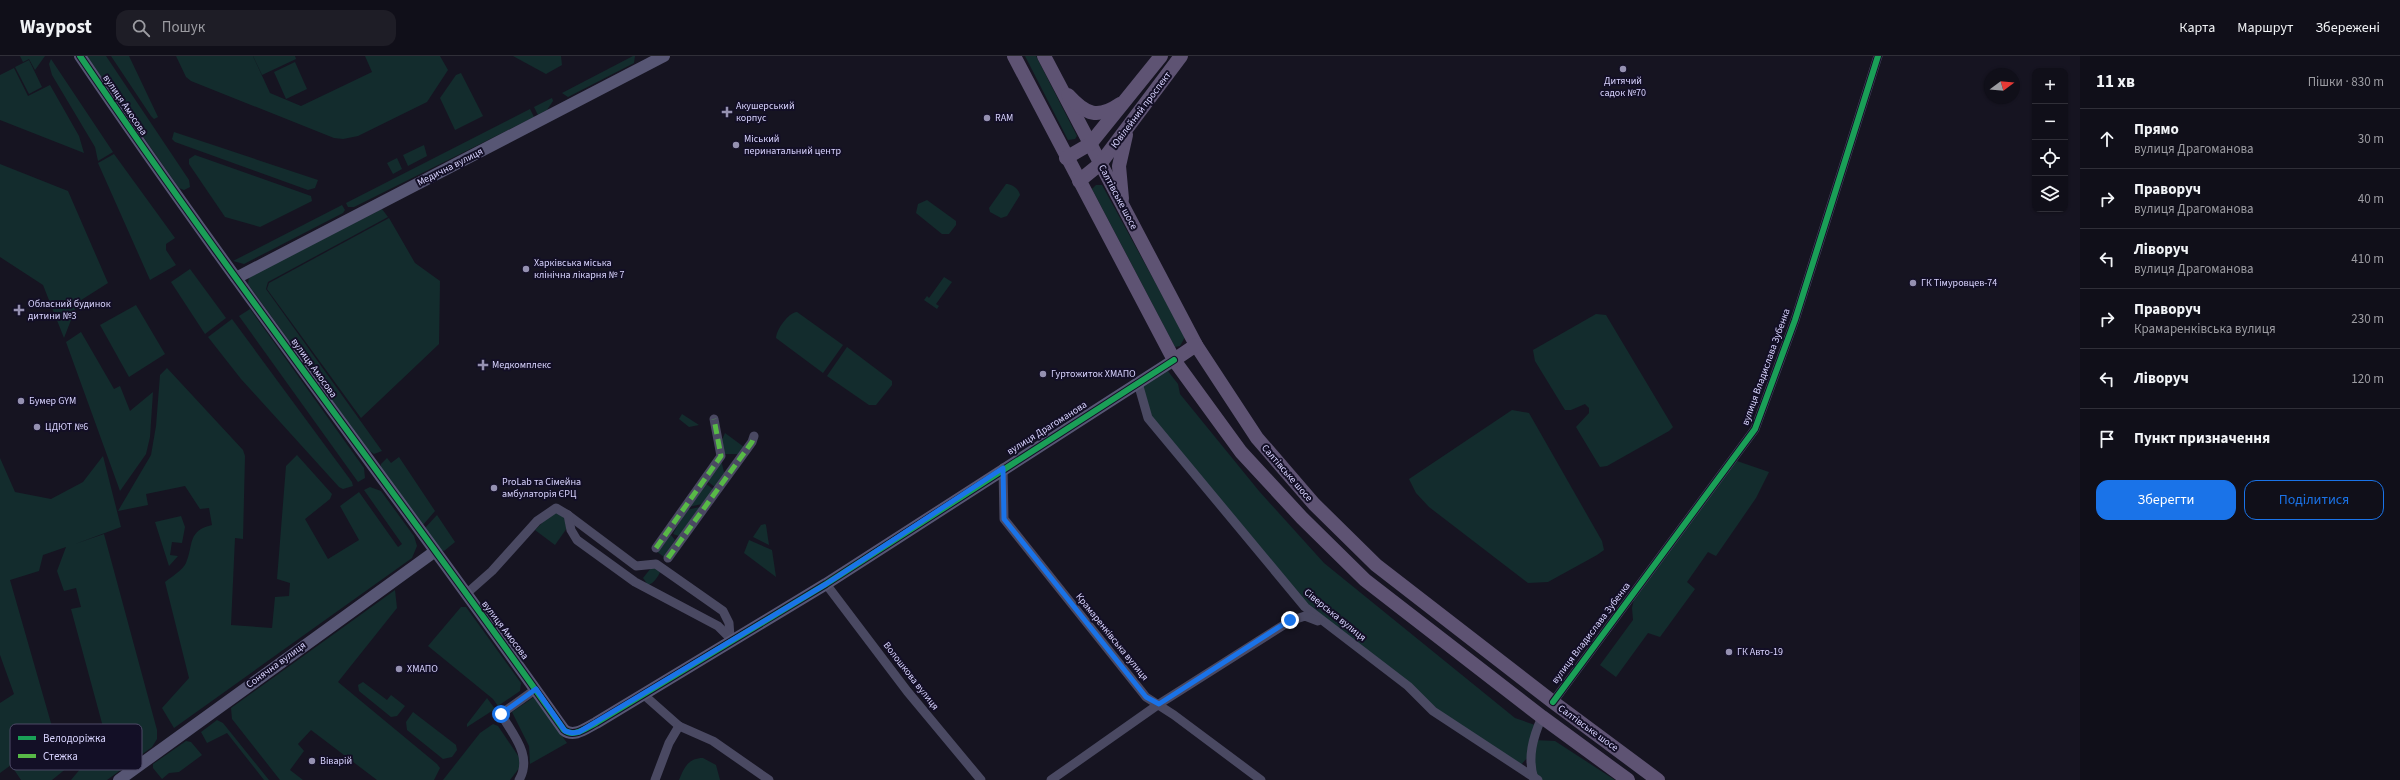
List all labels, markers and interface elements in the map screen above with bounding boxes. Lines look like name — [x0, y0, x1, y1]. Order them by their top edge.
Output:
search box — [116, 10, 396, 46]
text: Waypost — [20, 14, 92, 41]
icon: search — [130, 17, 152, 39]
text: Пошук — [162, 17, 205, 38]
text: Карта — [2179, 18, 2215, 38]
text: Маршрут — [2237, 18, 2293, 38]
text: Збережені — [2315, 18, 2380, 38]
marker: Дитячий садок №70 — [1618, 64, 1628, 74]
north arrow — [1984, 68, 2020, 104]
map controls — [2032, 68, 2068, 212]
button: + — [2032, 68, 2068, 104]
street label: Ювілейний проспект — [1108, 69, 1175, 151]
text: 11 хв — [2096, 70, 2135, 94]
street label: вулиця Амосова — [100, 72, 150, 138]
text: Пішки · 830 m — [2308, 73, 2384, 91]
place label: Дитячий садок №70 — [1600, 74, 1646, 100]
place label: Акушерський корпус — [736, 99, 795, 125]
button: − — [2032, 104, 2068, 140]
marker: Акушерський корпус — [721, 106, 733, 118]
place label: RAM — [995, 111, 1013, 125]
marker: RAM — [982, 113, 992, 123]
text: Прямо — [2134, 119, 2179, 140]
icon: ahead — [2096, 128, 2118, 150]
text: 30 m — [2358, 130, 2384, 148]
place label: Міський перинатальний центр — [744, 132, 842, 158]
marker: Міський перинатальний центр — [731, 140, 741, 150]
button: locate — [2032, 140, 2068, 176]
text: вулиця Драгоманова — [2134, 140, 2254, 158]
street label: Медична вулиця — [415, 144, 485, 190]
street label: Салтівське шосе — [1095, 162, 1141, 232]
button: layers — [2032, 176, 2068, 212]
text: Праворуч — [2134, 179, 2201, 200]
icon: right — [2096, 188, 2118, 210]
text: 40 m — [2358, 190, 2384, 208]
text: вулиця Драгоманова — [2134, 200, 2254, 218]
text: Ліворуч — [2134, 239, 2189, 260]
icon: left — [2096, 248, 2118, 270]
text: 410 m — [2351, 250, 2384, 268]
place label: Харківська міська клінічна лікарня № 7 — [534, 256, 624, 282]
text: вулиця Драгоманова — [2134, 260, 2254, 278]
marker: Харківська міська клінічна лікарня № 7 — [521, 264, 531, 274]
place label: ГК Тімуровцев-74 — [1921, 276, 1997, 290]
marker: ГК Тімуровцев-74 — [1908, 278, 1918, 288]
place label: Обласний будинок дитини №3 — [28, 297, 111, 323]
text: Праворуч — [2134, 299, 2201, 320]
marker: Обласний будинок дитини №3 — [13, 304, 25, 316]
street label: вулиця Владислава Зубенка — [1738, 307, 1794, 427]
icon: right — [2096, 308, 2118, 330]
text: 230 m — [2351, 310, 2384, 328]
text: Крамаренківська вулиця — [2134, 320, 2276, 338]
street label: вулиця Амосова — [288, 335, 340, 401]
place label: Медкомплекс — [492, 358, 552, 372]
marker: Медкомплекс — [477, 359, 489, 371]
place label: Гуртожиток ХМАПО — [1051, 367, 1136, 381]
icon: left — [2096, 368, 2118, 390]
text: Ліворуч — [2134, 368, 2189, 389]
marker: Гуртожиток ХМАПО — [1038, 369, 1048, 379]
text: 120 m — [2351, 370, 2384, 388]
place label: Бумер GYM — [29, 394, 76, 408]
marker: Бумер GYM — [16, 396, 26, 406]
street label: вулиця Драгоманова — [1004, 398, 1090, 458]
place label: ЦДЮТ №6 — [45, 420, 88, 434]
marker: ЦДЮТ №6 — [32, 422, 42, 432]
icon: arrive — [2096, 428, 2118, 450]
text: Пункт призначення — [2134, 428, 2270, 449]
street label: Салтівське шосе — [1258, 441, 1316, 505]
place label: ProLab та Сімейна амбулаторія ЄРЦ — [502, 475, 581, 501]
button: Зберегти — [2096, 480, 2236, 520]
button: Поділитися — [2244, 480, 2384, 520]
marker: ProLab та Сімейна амбулаторія ЄРЦ — [489, 483, 499, 493]
street label: вулиця Владислава Зубенка — [1548, 579, 1634, 687]
street label: Сіверська вулиця — [1301, 586, 1369, 644]
street label: Крамаренківська вулиця — [1072, 590, 1152, 684]
street label: вулиця Амосова — [478, 598, 532, 662]
route end — [1281, 611, 1299, 629]
street label: Сонячна вулиця — [243, 638, 309, 692]
street label: Волошкова вулиця — [880, 639, 942, 713]
place label: ГК Авто-19 — [1737, 645, 1783, 659]
marker: ГК Авто-19 — [1724, 647, 1734, 657]
place label: ХМАПО — [407, 662, 438, 676]
marker: ХМАПО — [394, 664, 404, 674]
street label: Салтівське шосе — [1555, 701, 1621, 755]
route start — [492, 705, 510, 723]
legend — [10, 724, 142, 770]
text: Велодоріжка — [43, 731, 106, 746]
text: Стежка — [43, 749, 78, 764]
place label: Віварій — [320, 754, 352, 768]
marker: Віварій — [307, 756, 317, 766]

